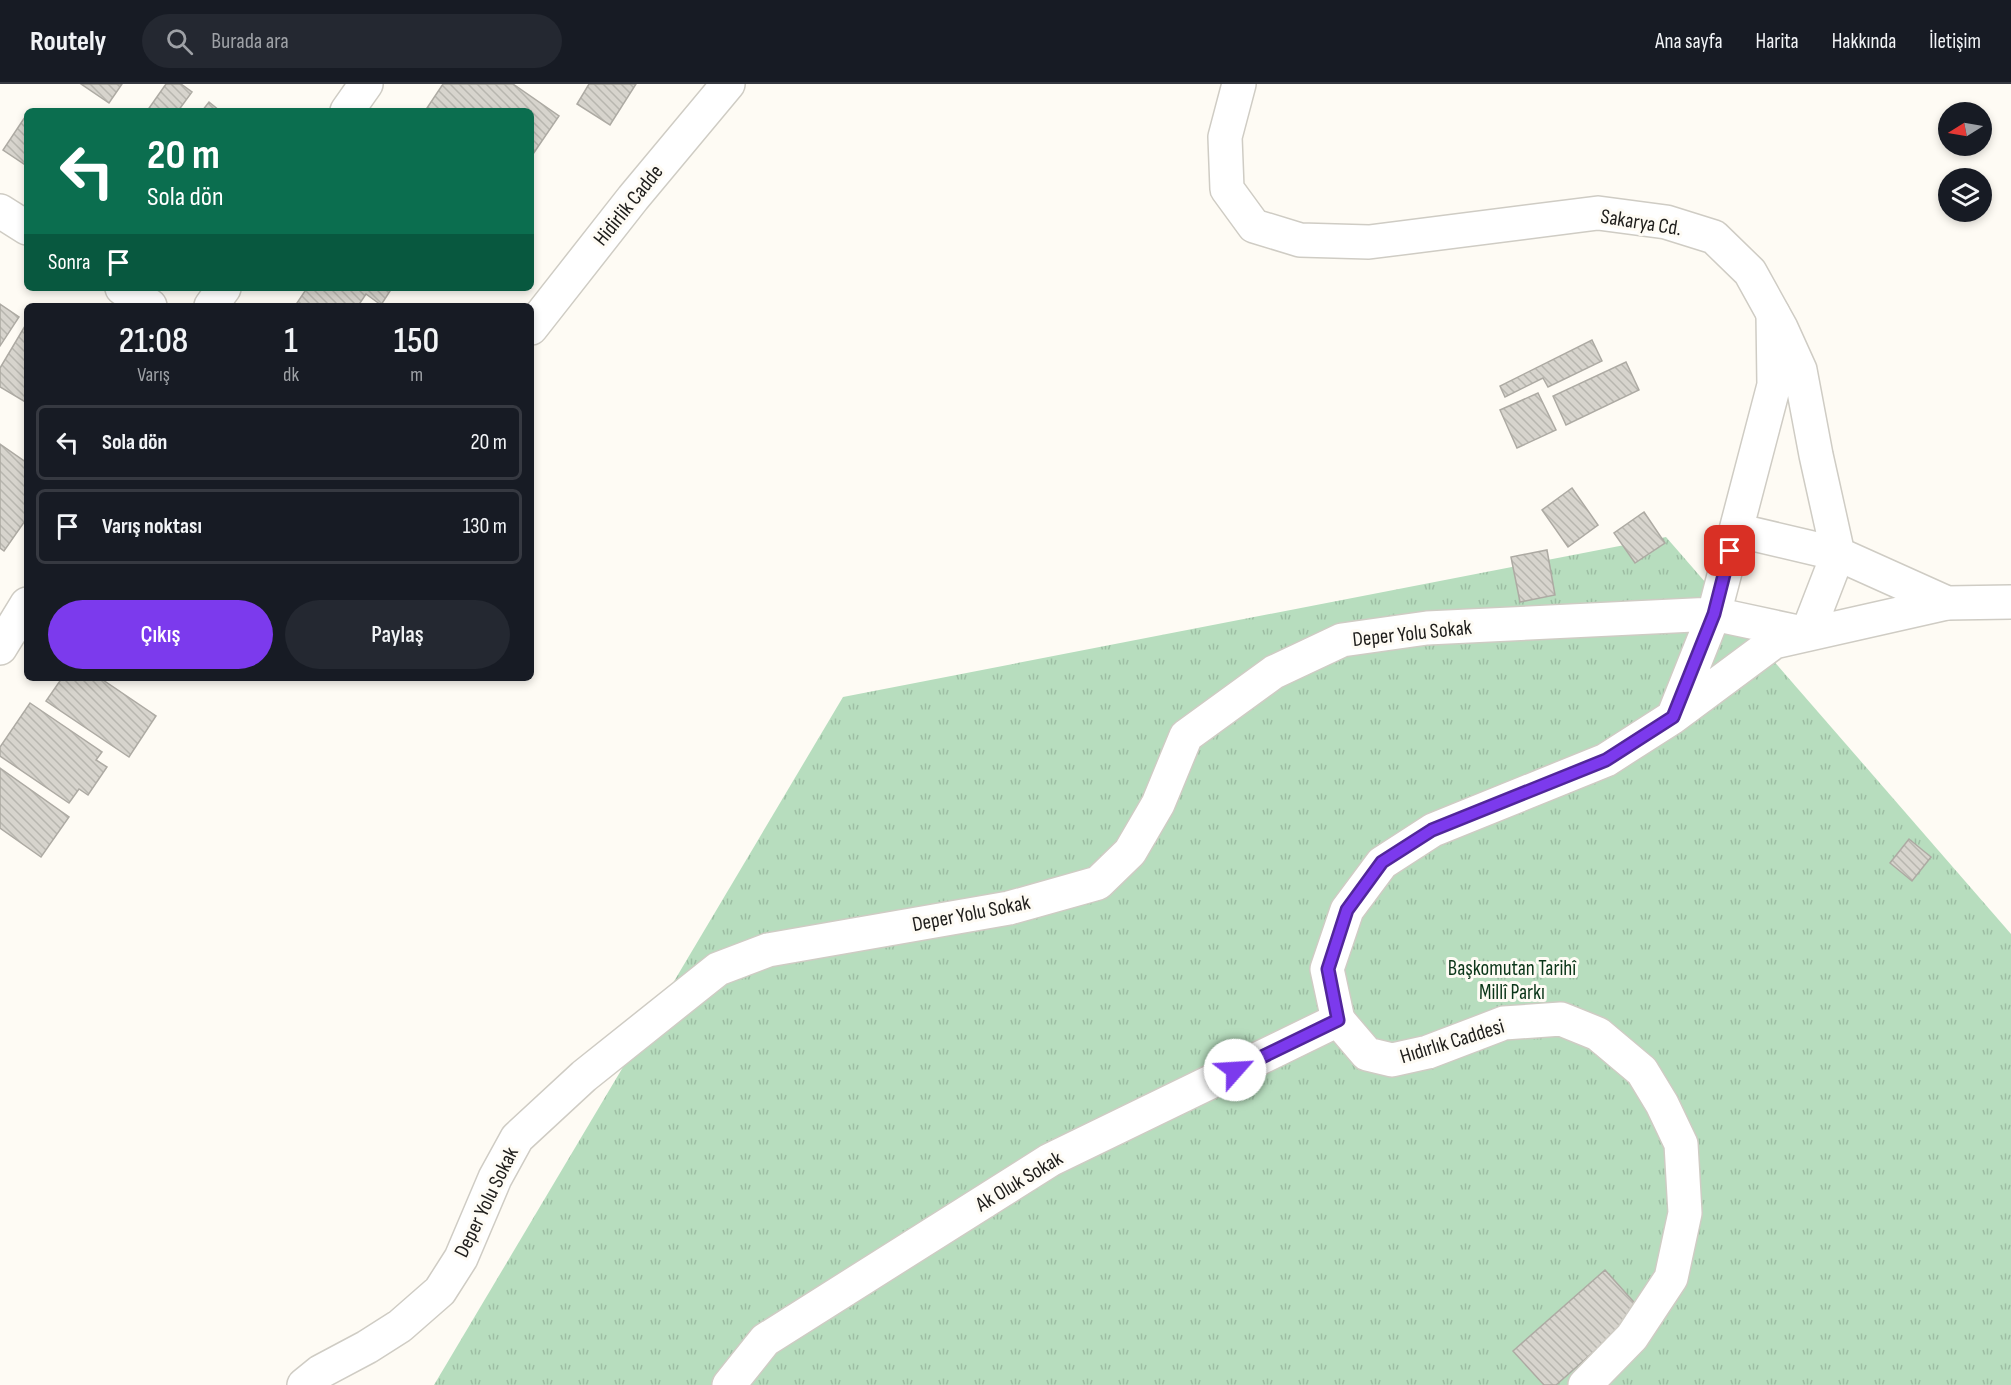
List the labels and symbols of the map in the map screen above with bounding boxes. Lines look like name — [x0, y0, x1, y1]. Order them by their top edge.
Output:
north arrow — [1938, 102, 1992, 156]
street label: Hidirlik Cadde — [588, 160, 669, 251]
street label: Sakarya Cd. — [1599, 204, 1683, 241]
pin — [1704, 525, 1755, 576]
street label: Deper Yolu Sokak — [1351, 615, 1473, 652]
street label: Deper Yolu Sokak — [910, 890, 1032, 937]
park label: Başkomutan Tarihî Millî Parkı — [1448, 956, 1577, 1005]
street label: Hıdırlık Caddesi — [1397, 1014, 1507, 1069]
position arrow — [1203, 1038, 1267, 1102]
street label: Deper Yolu Sokak — [449, 1143, 524, 1261]
street label: Ak Oluk Sokak — [970, 1146, 1067, 1218]

